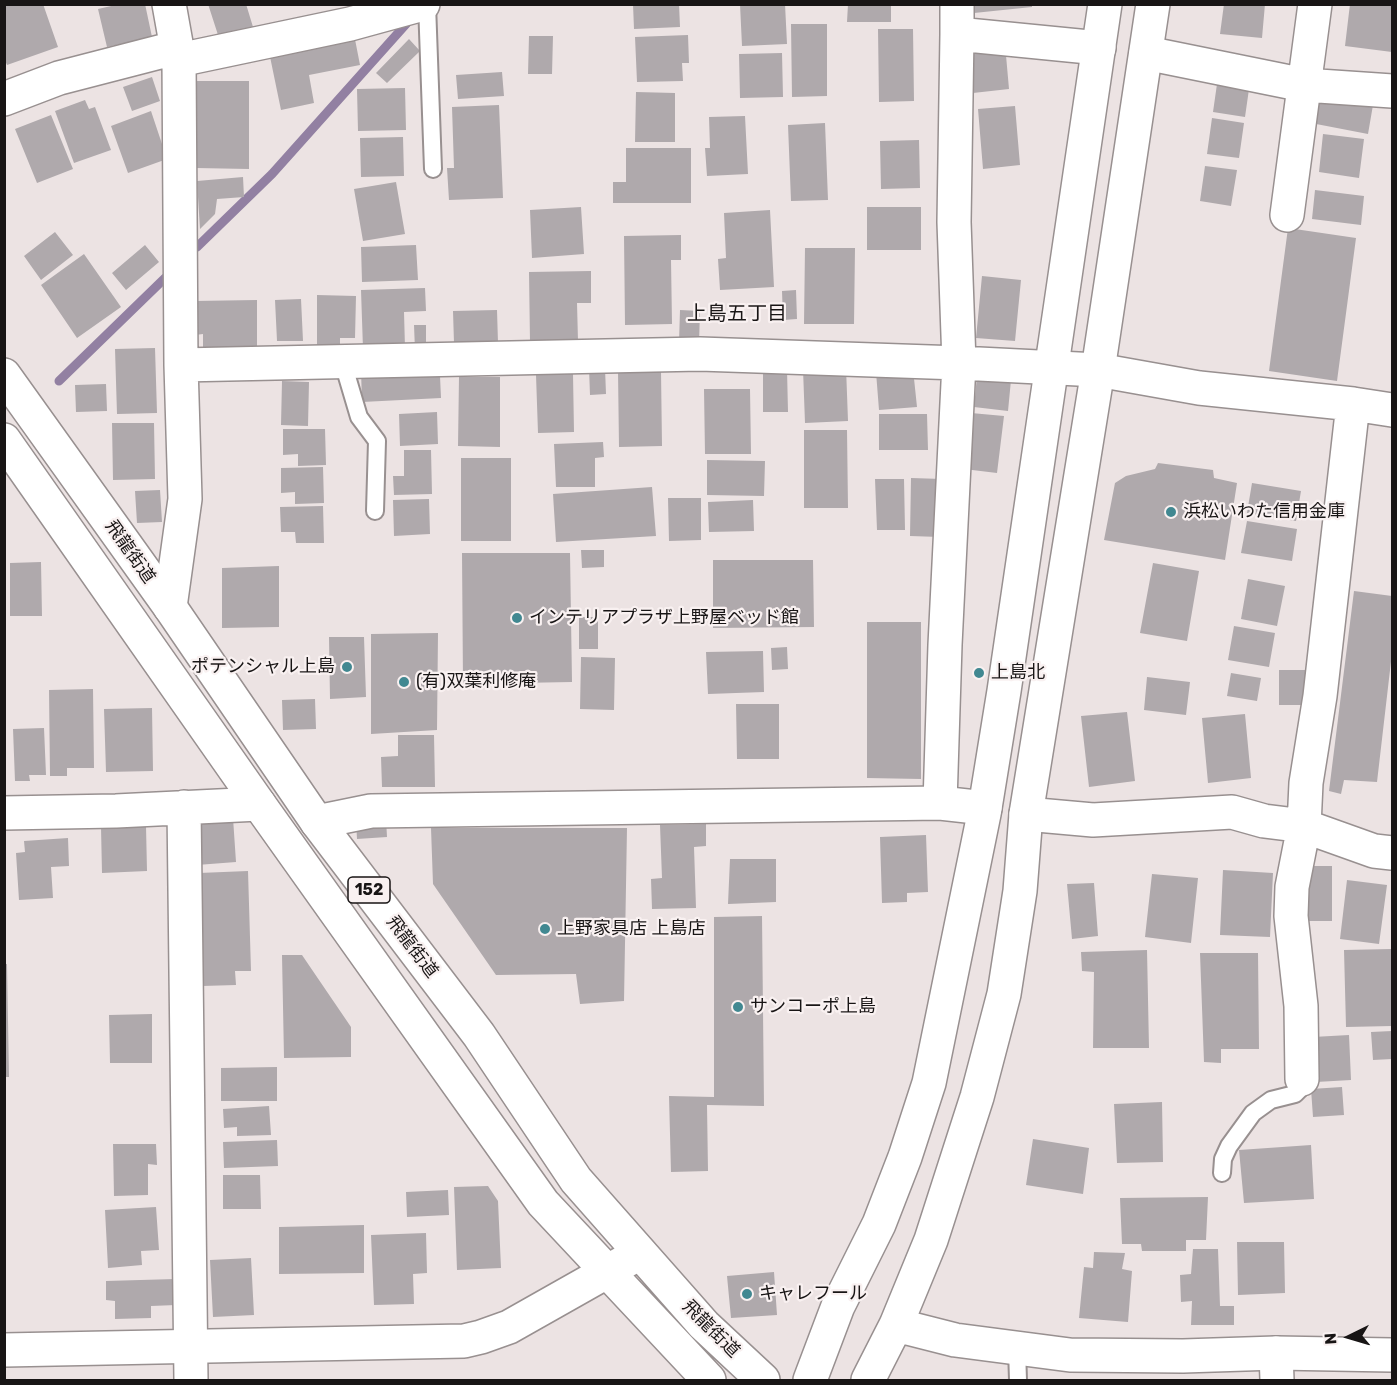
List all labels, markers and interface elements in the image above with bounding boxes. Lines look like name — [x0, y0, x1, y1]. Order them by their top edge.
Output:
district label: 上島五丁目 — [687, 302, 787, 326]
place label: 浜松いわた信用金庫 — [1183, 501, 1345, 523]
marker: 浜松いわた信用金庫 — [1164, 505, 1178, 519]
street label: 飛龍街道 — [101, 516, 159, 588]
place label: インテリアプラザ上野屋ベッド館 — [529, 607, 799, 629]
marker: インテリアプラザ上野屋ベッド館 — [510, 611, 524, 625]
place label: ポテンシャル上島 — [191, 656, 335, 678]
marker: ポテンシャル上島 — [340, 660, 354, 674]
place label: 上島北 — [991, 662, 1045, 684]
marker: 上島北 — [972, 666, 986, 680]
place label: (有)双葉利修庵 — [416, 671, 536, 693]
marker: (有)双葉利修庵 — [397, 675, 411, 689]
road number: 152 — [348, 877, 390, 903]
street label: 飛龍街道 — [382, 912, 442, 982]
place label: 上野家具店 上島店 — [557, 918, 705, 940]
marker: 上野家具店 上島店 — [538, 922, 552, 936]
place label: サンコーポ上島 — [750, 996, 876, 1018]
marker: サンコーポ上島 — [731, 1000, 745, 1014]
place label: キャレフール — [759, 1283, 867, 1305]
marker: キャレフール — [740, 1287, 754, 1301]
street label: 飛龍街道 — [678, 1296, 744, 1362]
north arrow — [1319, 1307, 1379, 1367]
text: N — [1321, 1332, 1341, 1345]

